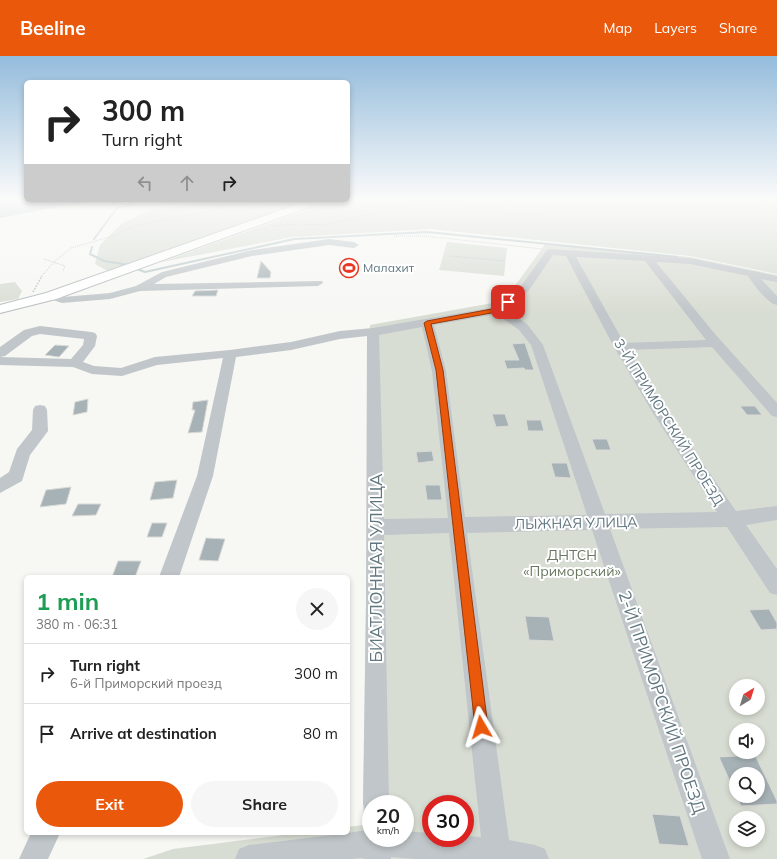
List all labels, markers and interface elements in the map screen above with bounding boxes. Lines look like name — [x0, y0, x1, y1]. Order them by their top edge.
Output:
text: Beeline — [20, 16, 86, 40]
text: Map — [603, 19, 632, 37]
text: Layers — [654, 19, 697, 37]
text: Share — [719, 19, 757, 37]
text: 300 m — [102, 93, 185, 128]
icon: right — [36, 96, 88, 148]
text: Turn right — [102, 128, 182, 151]
icon: left — [134, 172, 156, 194]
icon: ahead — [176, 172, 198, 194]
icon: right — [218, 172, 240, 194]
sports icon: Малахит — [338, 257, 360, 279]
place label: Малахит — [363, 260, 415, 275]
pin — [491, 285, 525, 319]
icon: arrive — [497, 291, 519, 313]
street label: 3-Й ПРИМОРСКИЙ ПРОЕЗД — [610, 335, 728, 509]
street label: БИАТЛОННАЯ УЛИЦА — [365, 473, 386, 662]
street label: ЛЫЖНАЯ УЛИЦА — [514, 513, 638, 533]
park label: ДНТСН «Приморский» — [523, 546, 621, 580]
text: 1 min — [36, 586, 99, 616]
button: close — [296, 588, 338, 630]
street label: 2-Й ПРИМОРСКИЙ ПРОЕЗД — [614, 588, 711, 816]
text: 380 m · 06:31 — [36, 616, 118, 632]
text: Turn right — [70, 656, 140, 675]
icon: right — [36, 663, 58, 685]
text: 300 m — [294, 664, 338, 683]
text: 6-й Приморский проезд — [70, 675, 222, 691]
north arrow — [729, 679, 765, 715]
map controls — [729, 679, 765, 847]
position arrow — [460, 706, 502, 748]
icon: arrive — [36, 723, 58, 745]
button: sound — [729, 723, 765, 759]
text: Arrive at destination — [70, 724, 217, 743]
text: 80 m — [303, 724, 338, 743]
button: search — [729, 767, 765, 803]
button: Exit — [36, 781, 183, 827]
button: Share — [191, 781, 338, 827]
speed limit sign: 30 — [422, 795, 474, 847]
text: 20 — [376, 803, 400, 828]
button: layers — [729, 811, 765, 847]
text: km/h — [377, 824, 399, 837]

